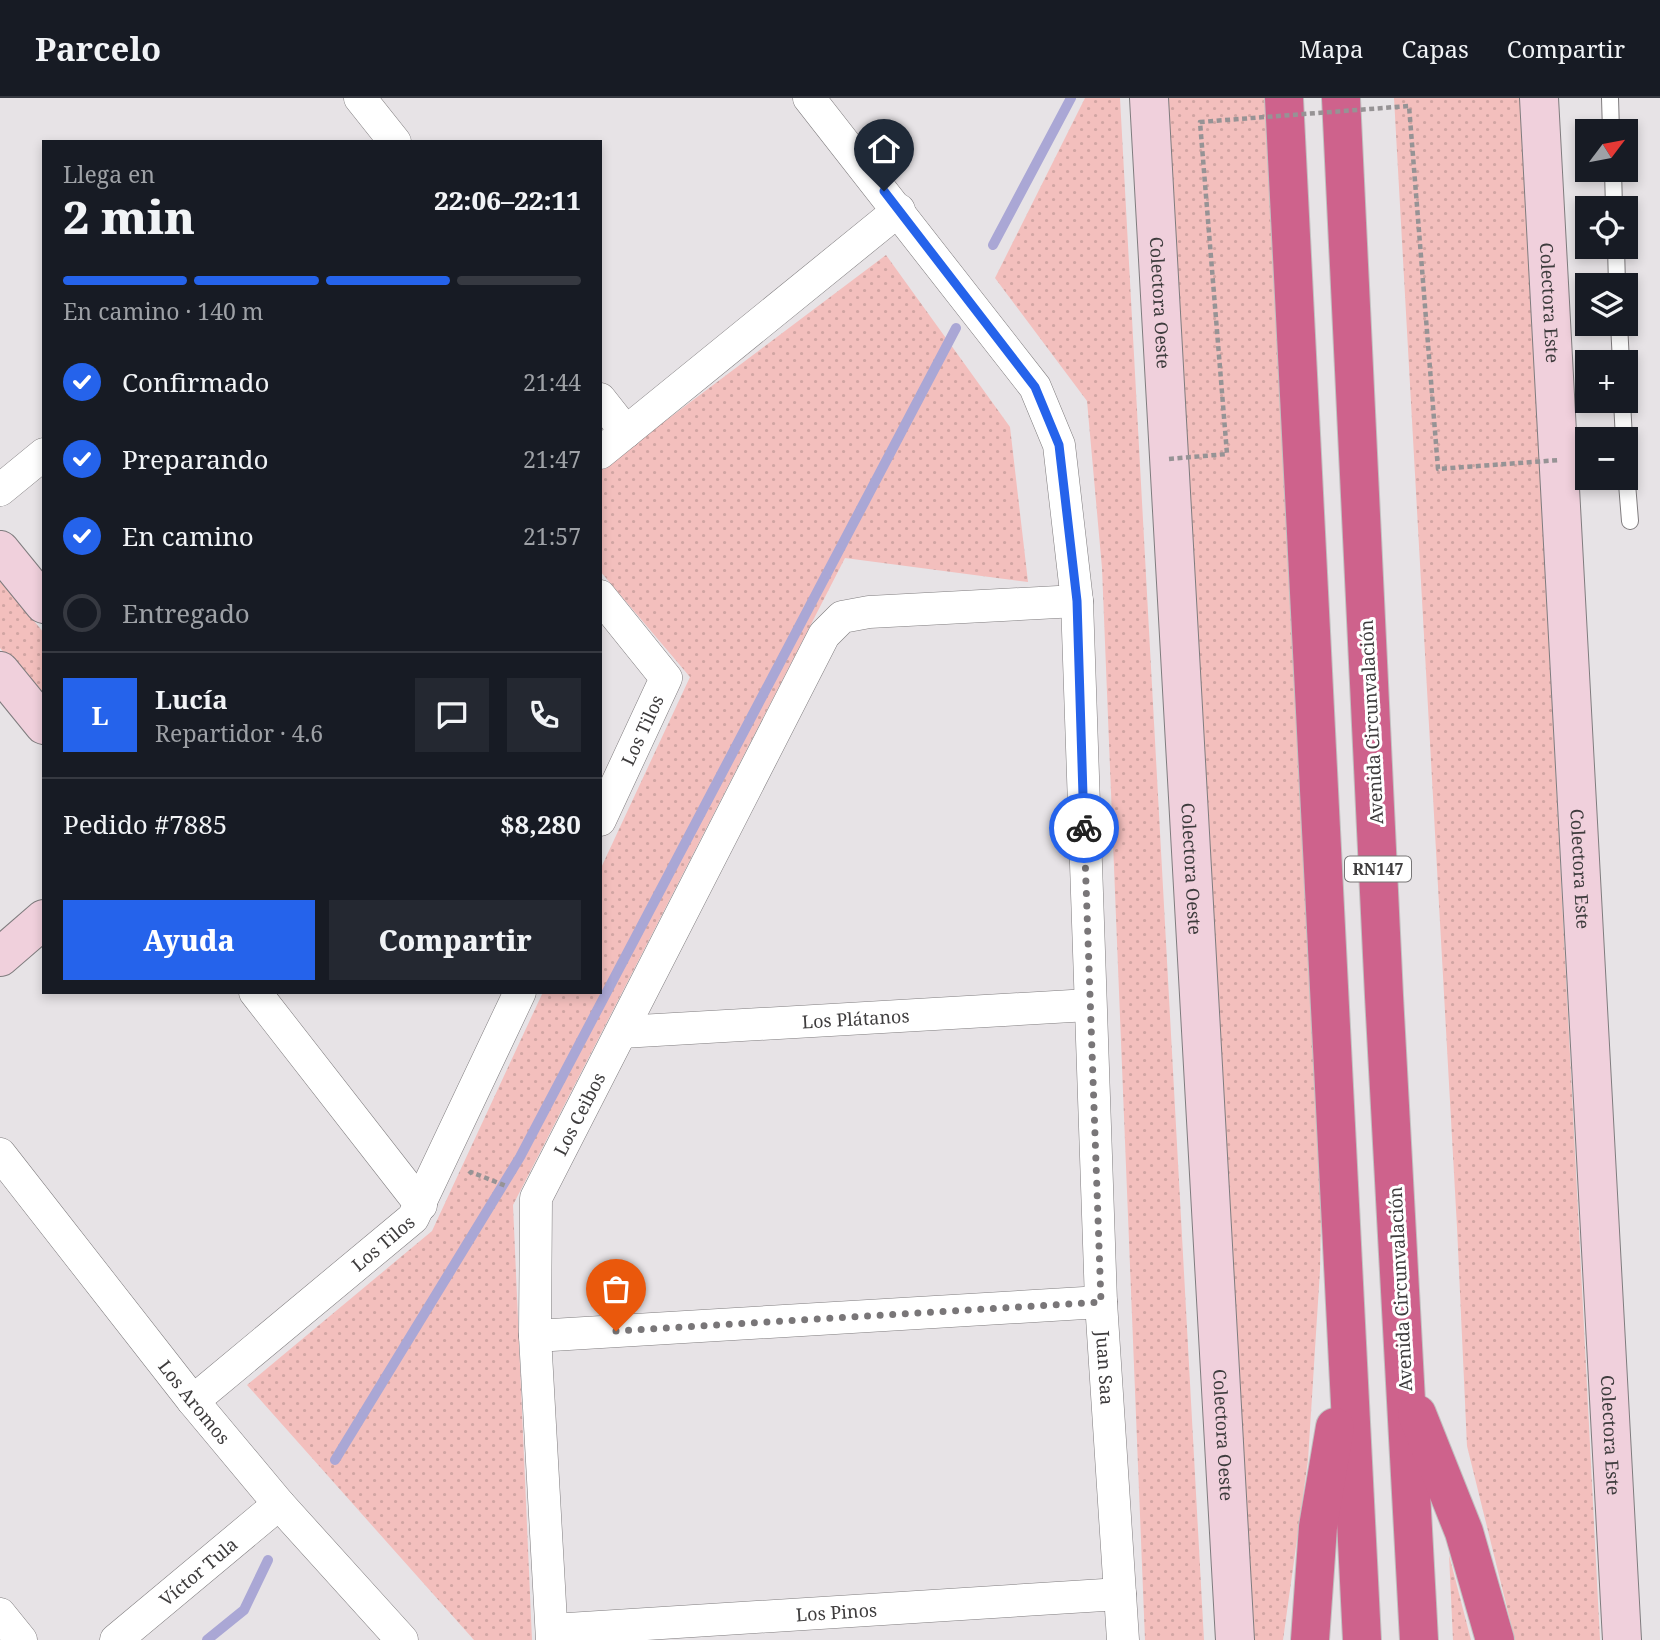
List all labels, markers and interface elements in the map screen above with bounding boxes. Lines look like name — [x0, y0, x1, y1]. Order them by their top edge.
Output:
text: Parcelo — [35, 26, 161, 71]
text: Mapa — [1299, 32, 1363, 65]
text: Capas — [1401, 32, 1469, 65]
text: Compartir — [1507, 32, 1625, 65]
pin — [854, 119, 914, 191]
north arrow — [1575, 119, 1638, 182]
map controls — [1575, 119, 1638, 490]
icon: home — [865, 130, 903, 168]
text: Llega en — [63, 158, 155, 190]
text: 22:06–22:11 — [434, 182, 581, 218]
text: 2 min — [63, 185, 195, 247]
button: locate — [1575, 196, 1638, 259]
street label: Colectora Oeste — [1145, 236, 1176, 369]
street label: Colectora Este — [1535, 242, 1565, 364]
button: layers — [1575, 273, 1638, 336]
text: En camino · 140 m — [63, 295, 264, 327]
button: + — [1575, 350, 1638, 413]
icon: check — [63, 363, 101, 401]
text: Confirmado — [122, 364, 269, 400]
text: 21:44 — [523, 366, 581, 398]
button: − — [1575, 427, 1638, 490]
icon: check — [63, 440, 101, 478]
text: Preparando — [122, 441, 269, 477]
text: 21:47 — [523, 443, 581, 475]
icon: check — [63, 517, 101, 555]
text: En camino — [122, 518, 254, 554]
text: 21:57 — [523, 520, 581, 552]
text: Entregado — [122, 595, 250, 631]
street label: Avenida Circunvalación — [1354, 619, 1388, 825]
button: chat — [415, 678, 489, 752]
button: phone — [507, 678, 581, 752]
text: Lucía — [155, 681, 228, 717]
street label: Los Tilos — [615, 691, 669, 769]
text: L — [91, 697, 109, 733]
text: Repartidor · 4.6 — [155, 717, 323, 749]
courier — [1049, 793, 1119, 863]
street label: Colectora Oeste — [1176, 802, 1208, 936]
text: Pedido #7885 — [63, 806, 227, 842]
text: $8,280 — [500, 806, 581, 842]
street label: Colectora Este — [1565, 808, 1596, 930]
icon: bike — [1065, 809, 1103, 847]
road number: RN147 — [1345, 856, 1411, 882]
button: Ayuda — [63, 900, 315, 980]
button: Compartir — [329, 900, 581, 980]
street label: Los Plátanos — [801, 1003, 910, 1034]
street label: Los Ceibos — [548, 1068, 610, 1160]
street label: Avenida Circunvalación — [1383, 1186, 1417, 1392]
street label: Los Tilos — [346, 1210, 420, 1276]
pin — [586, 1259, 646, 1331]
icon: bag — [597, 1270, 635, 1308]
street label: Juan Saa — [1091, 1329, 1120, 1406]
street label: Los Aromos — [153, 1355, 236, 1449]
street label: Colectora Oeste — [1208, 1368, 1239, 1502]
street label: Colectora Este — [1596, 1374, 1626, 1496]
street label: Víctor Tula — [154, 1532, 242, 1611]
street label: Los Pinos — [795, 1597, 878, 1627]

